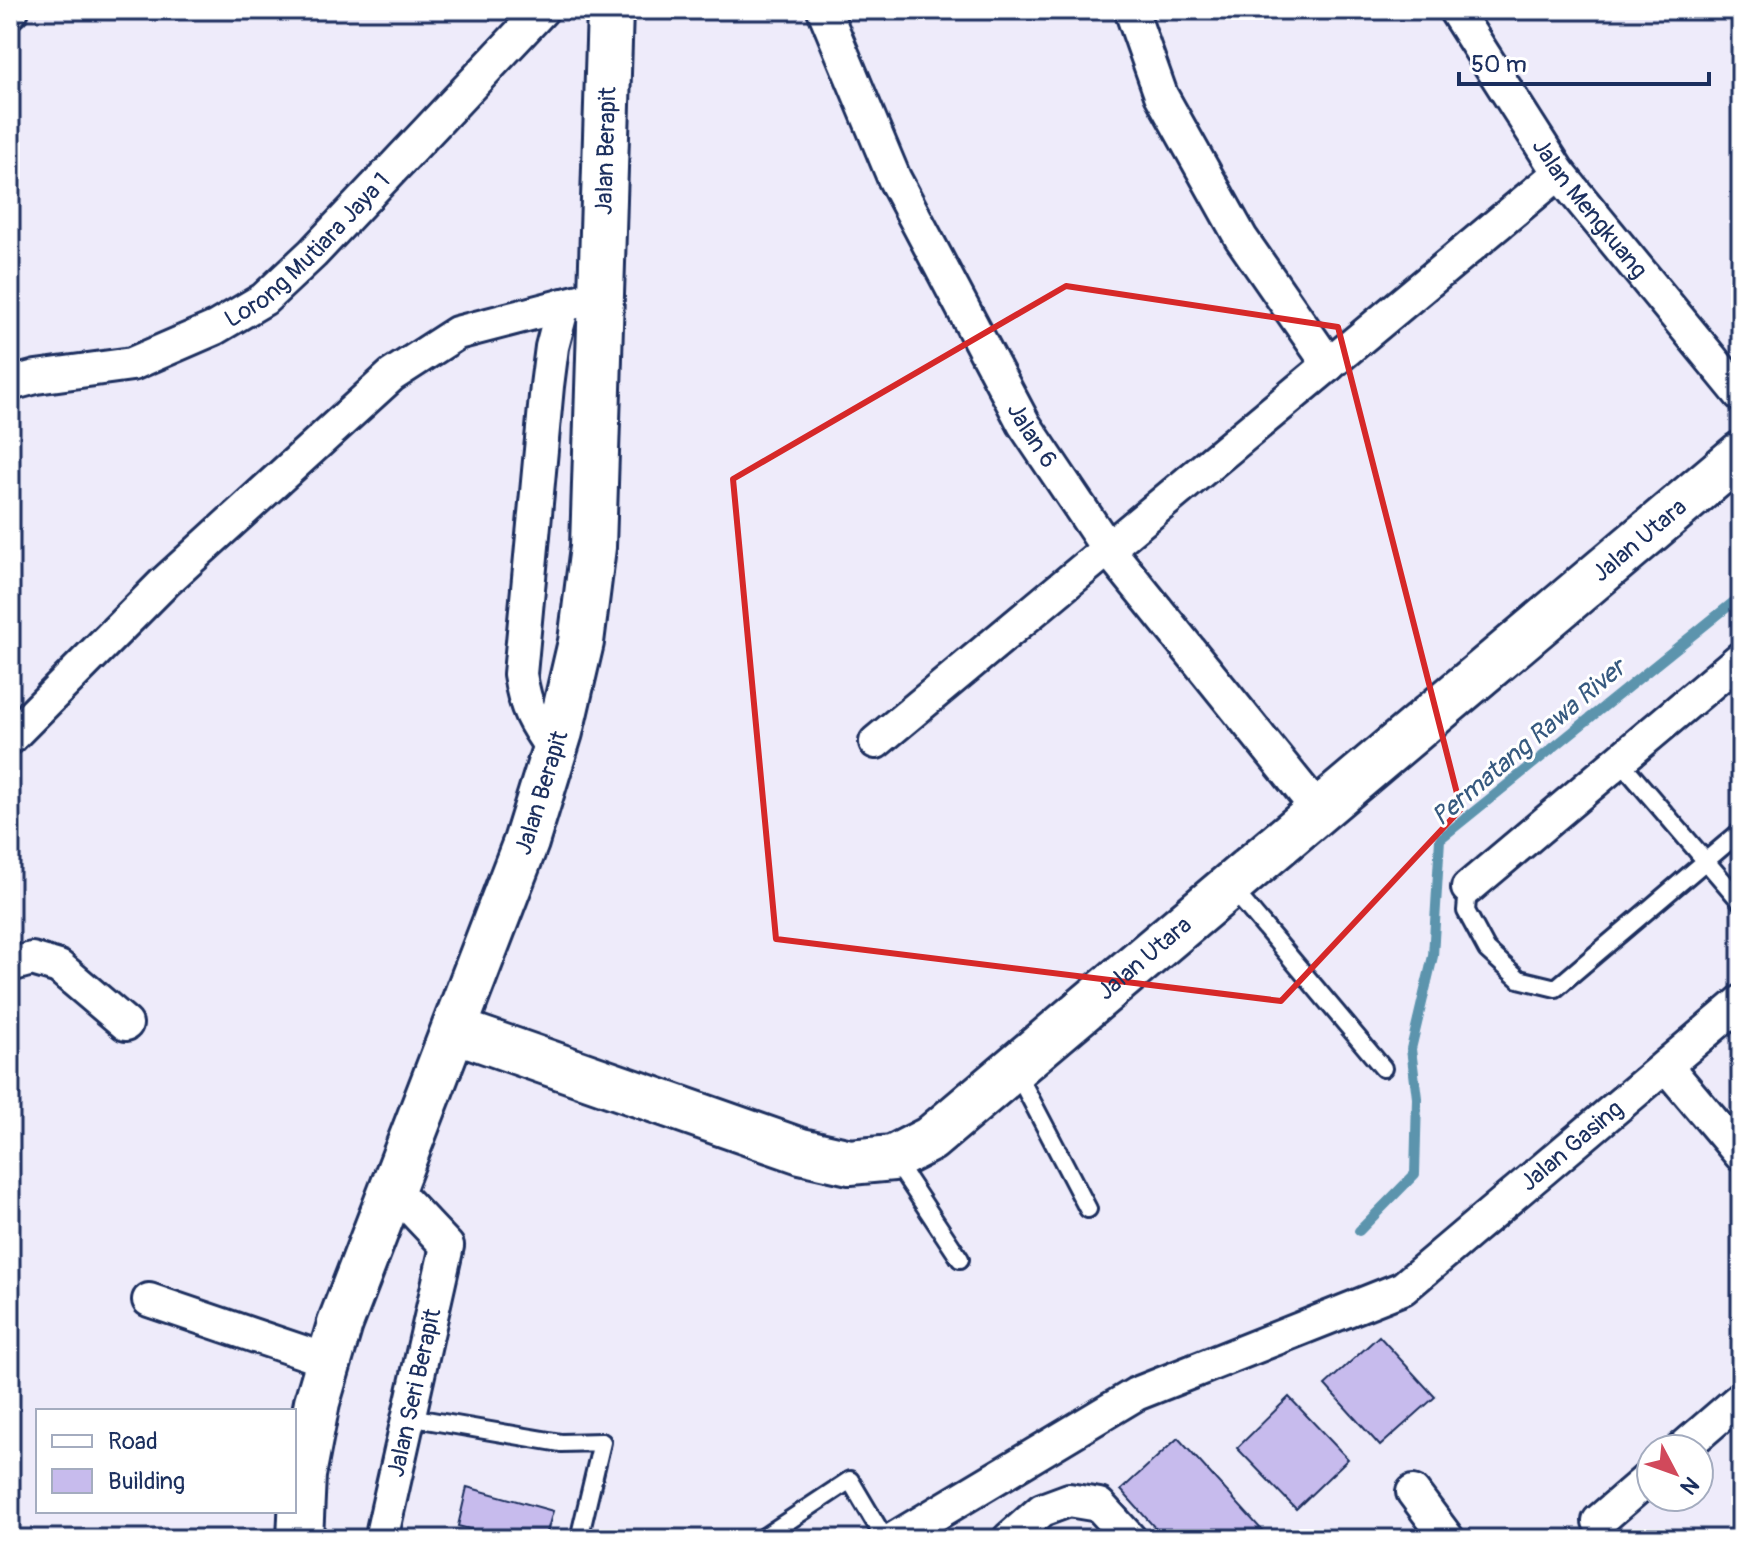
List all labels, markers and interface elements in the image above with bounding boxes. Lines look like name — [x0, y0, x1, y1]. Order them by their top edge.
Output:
scale bar — [1459, 36, 1709, 86]
text: 50 m — [1471, 50, 1527, 79]
street label: Jalan Berapit — [590, 86, 623, 215]
street label: Jalan Mengkuang — [1526, 133, 1653, 284]
street label: Lorong Mutiara Jaya 1 — [220, 166, 396, 334]
street label: Jalan 6 — [1000, 398, 1063, 474]
street label: Jalan Utara — [1587, 492, 1693, 588]
water label: Permatang Rawa River — [1425, 650, 1635, 833]
street label: Jalan Berapit — [508, 727, 575, 859]
street label: Jalan Utara — [1092, 911, 1198, 1006]
street label: Jalan Gasing — [1515, 1094, 1629, 1197]
street label: Jalan Seri Berapit — [381, 1305, 448, 1480]
legend — [36, 1409, 296, 1513]
text: Road — [108, 1427, 158, 1456]
north arrow — [1635, 1433, 1715, 1513]
text: Building — [108, 1467, 185, 1496]
text: N — [1674, 1471, 1705, 1500]

